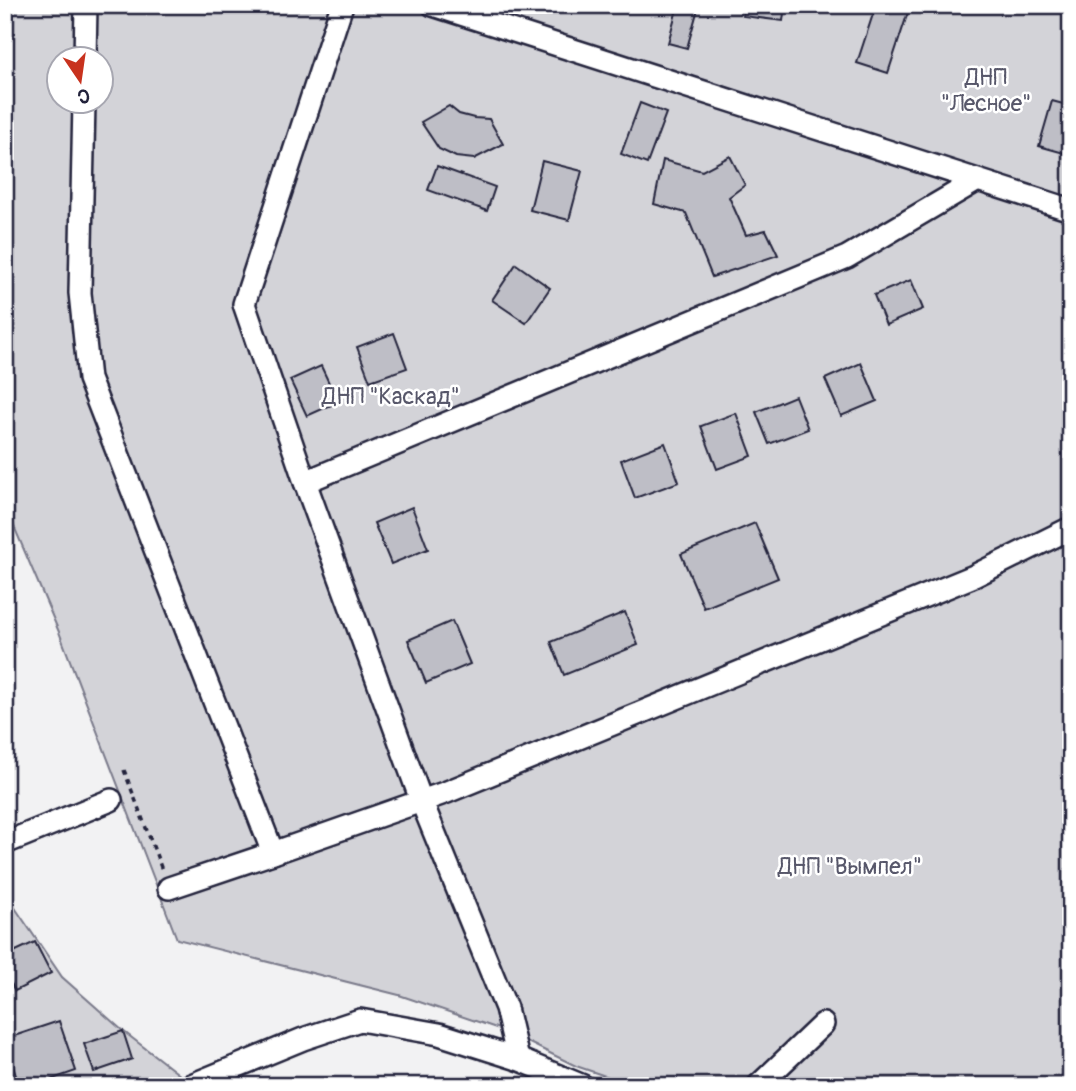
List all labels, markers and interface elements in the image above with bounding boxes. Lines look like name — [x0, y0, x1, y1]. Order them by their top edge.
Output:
north arrow — [46, 46, 116, 116]
park label: ДНП "Лесное" — [941, 63, 1031, 118]
text: С — [75, 83, 92, 109]
park label: ДНП "Каскад" — [321, 382, 460, 411]
park label: ДНП "Вымпел" — [777, 852, 922, 881]

